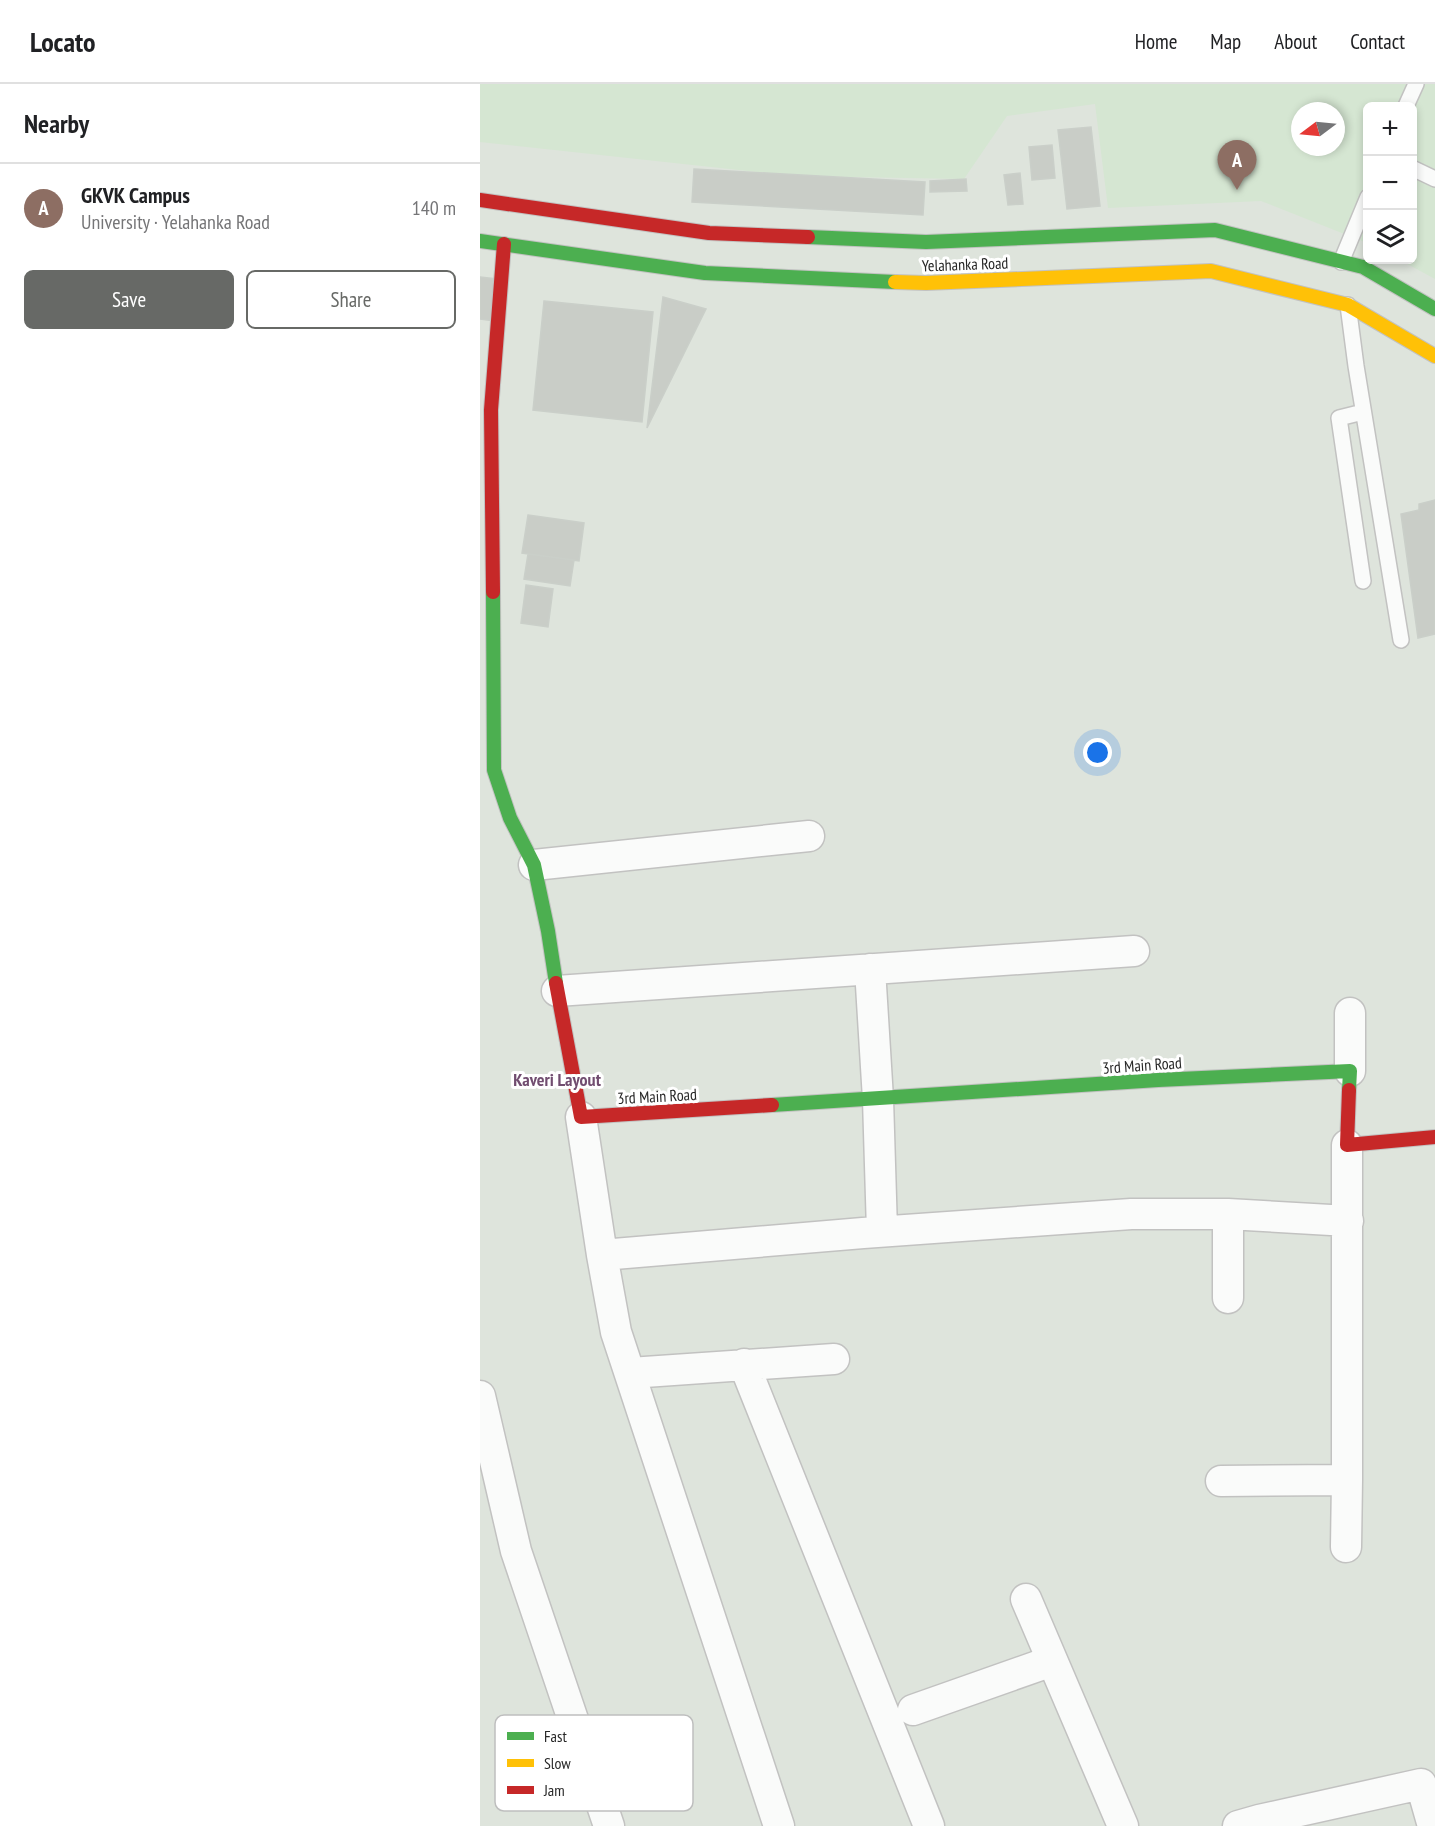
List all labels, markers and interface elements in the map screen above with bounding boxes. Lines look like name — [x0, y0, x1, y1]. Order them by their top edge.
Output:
text: Locato — [30, 23, 96, 60]
text: Home — [1135, 28, 1177, 55]
text: Map — [1210, 28, 1241, 55]
text: About — [1274, 28, 1317, 55]
text: Contact — [1350, 28, 1405, 55]
north arrow — [1291, 102, 1345, 156]
map controls — [1363, 102, 1417, 264]
button: + — [1363, 102, 1417, 156]
text: Nearby — [24, 107, 89, 140]
pin: A — [1218, 141, 1257, 190]
button: − — [1363, 156, 1417, 210]
text: GKVK Campus — [81, 181, 190, 209]
text: A — [38, 195, 49, 221]
text: 140 m — [412, 195, 456, 221]
text: University · Yelahanka Road — [81, 209, 270, 235]
button: layers — [1363, 210, 1417, 264]
street label: Yelahanka Road — [921, 252, 1009, 276]
button: Save — [24, 270, 234, 329]
button: Share — [246, 270, 456, 329]
your location — [1083, 738, 1112, 767]
street label: 3rd Main Road — [1102, 1052, 1183, 1078]
district label: Kaveri Layout — [513, 1068, 602, 1091]
street label: 3rd Main Road — [617, 1084, 697, 1108]
legend — [495, 1715, 693, 1811]
text: Fast — [544, 1726, 567, 1746]
text: Slow — [544, 1753, 571, 1773]
text: Jam — [543, 1780, 565, 1800]

